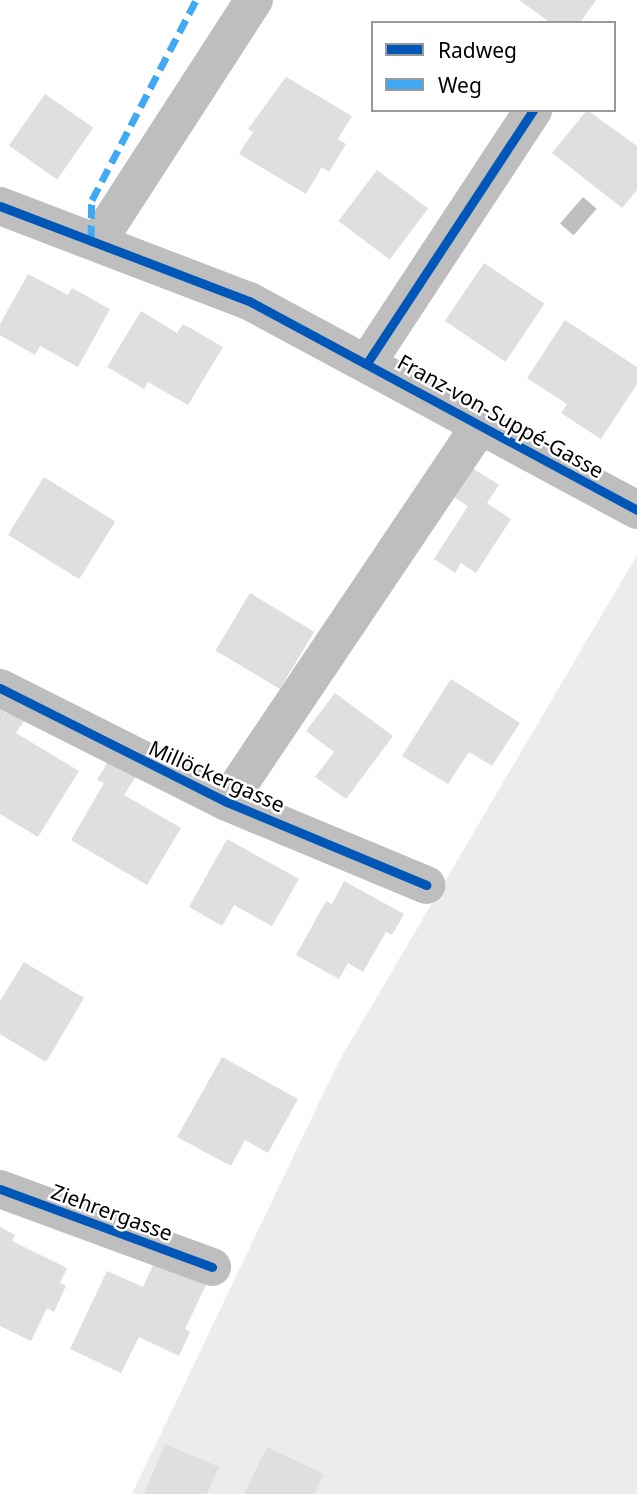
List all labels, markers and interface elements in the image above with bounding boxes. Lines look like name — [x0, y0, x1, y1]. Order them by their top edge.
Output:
legend — [371, 21, 616, 112]
text: Radweg — [438, 36, 517, 64]
text: Weg — [438, 71, 482, 99]
street label: Franz-von-Suppé-Gasse — [394, 349, 608, 483]
street label: Millöckergasse — [145, 735, 289, 817]
street label: Ziehrergasse — [48, 1178, 176, 1246]

